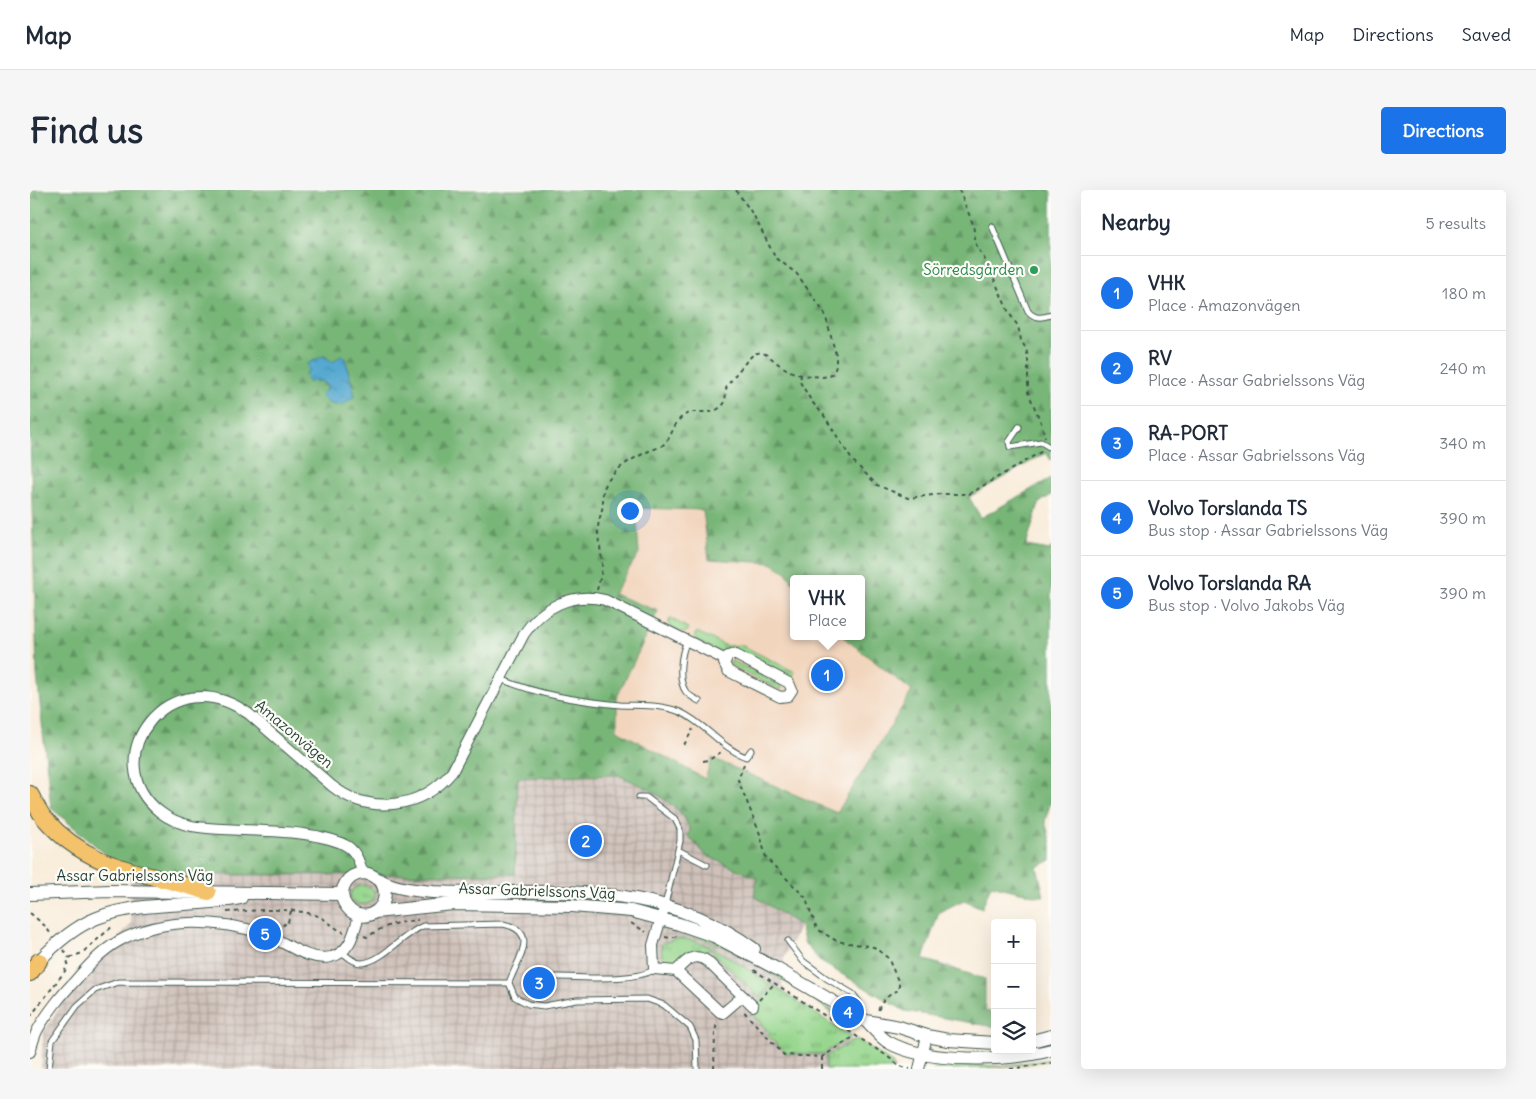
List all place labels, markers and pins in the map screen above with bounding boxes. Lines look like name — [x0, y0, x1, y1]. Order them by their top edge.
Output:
place label: Sörredsgården — [923, 260, 1024, 279]
marker: Sörredsgården — [1028, 264, 1040, 276]
pin: 1 — [811, 656, 843, 694]
pin: 2 — [570, 822, 602, 860]
pin: 5 — [249, 915, 281, 953]
pin: 3 — [523, 964, 555, 1002]
pin: 4 — [832, 993, 864, 1031]

